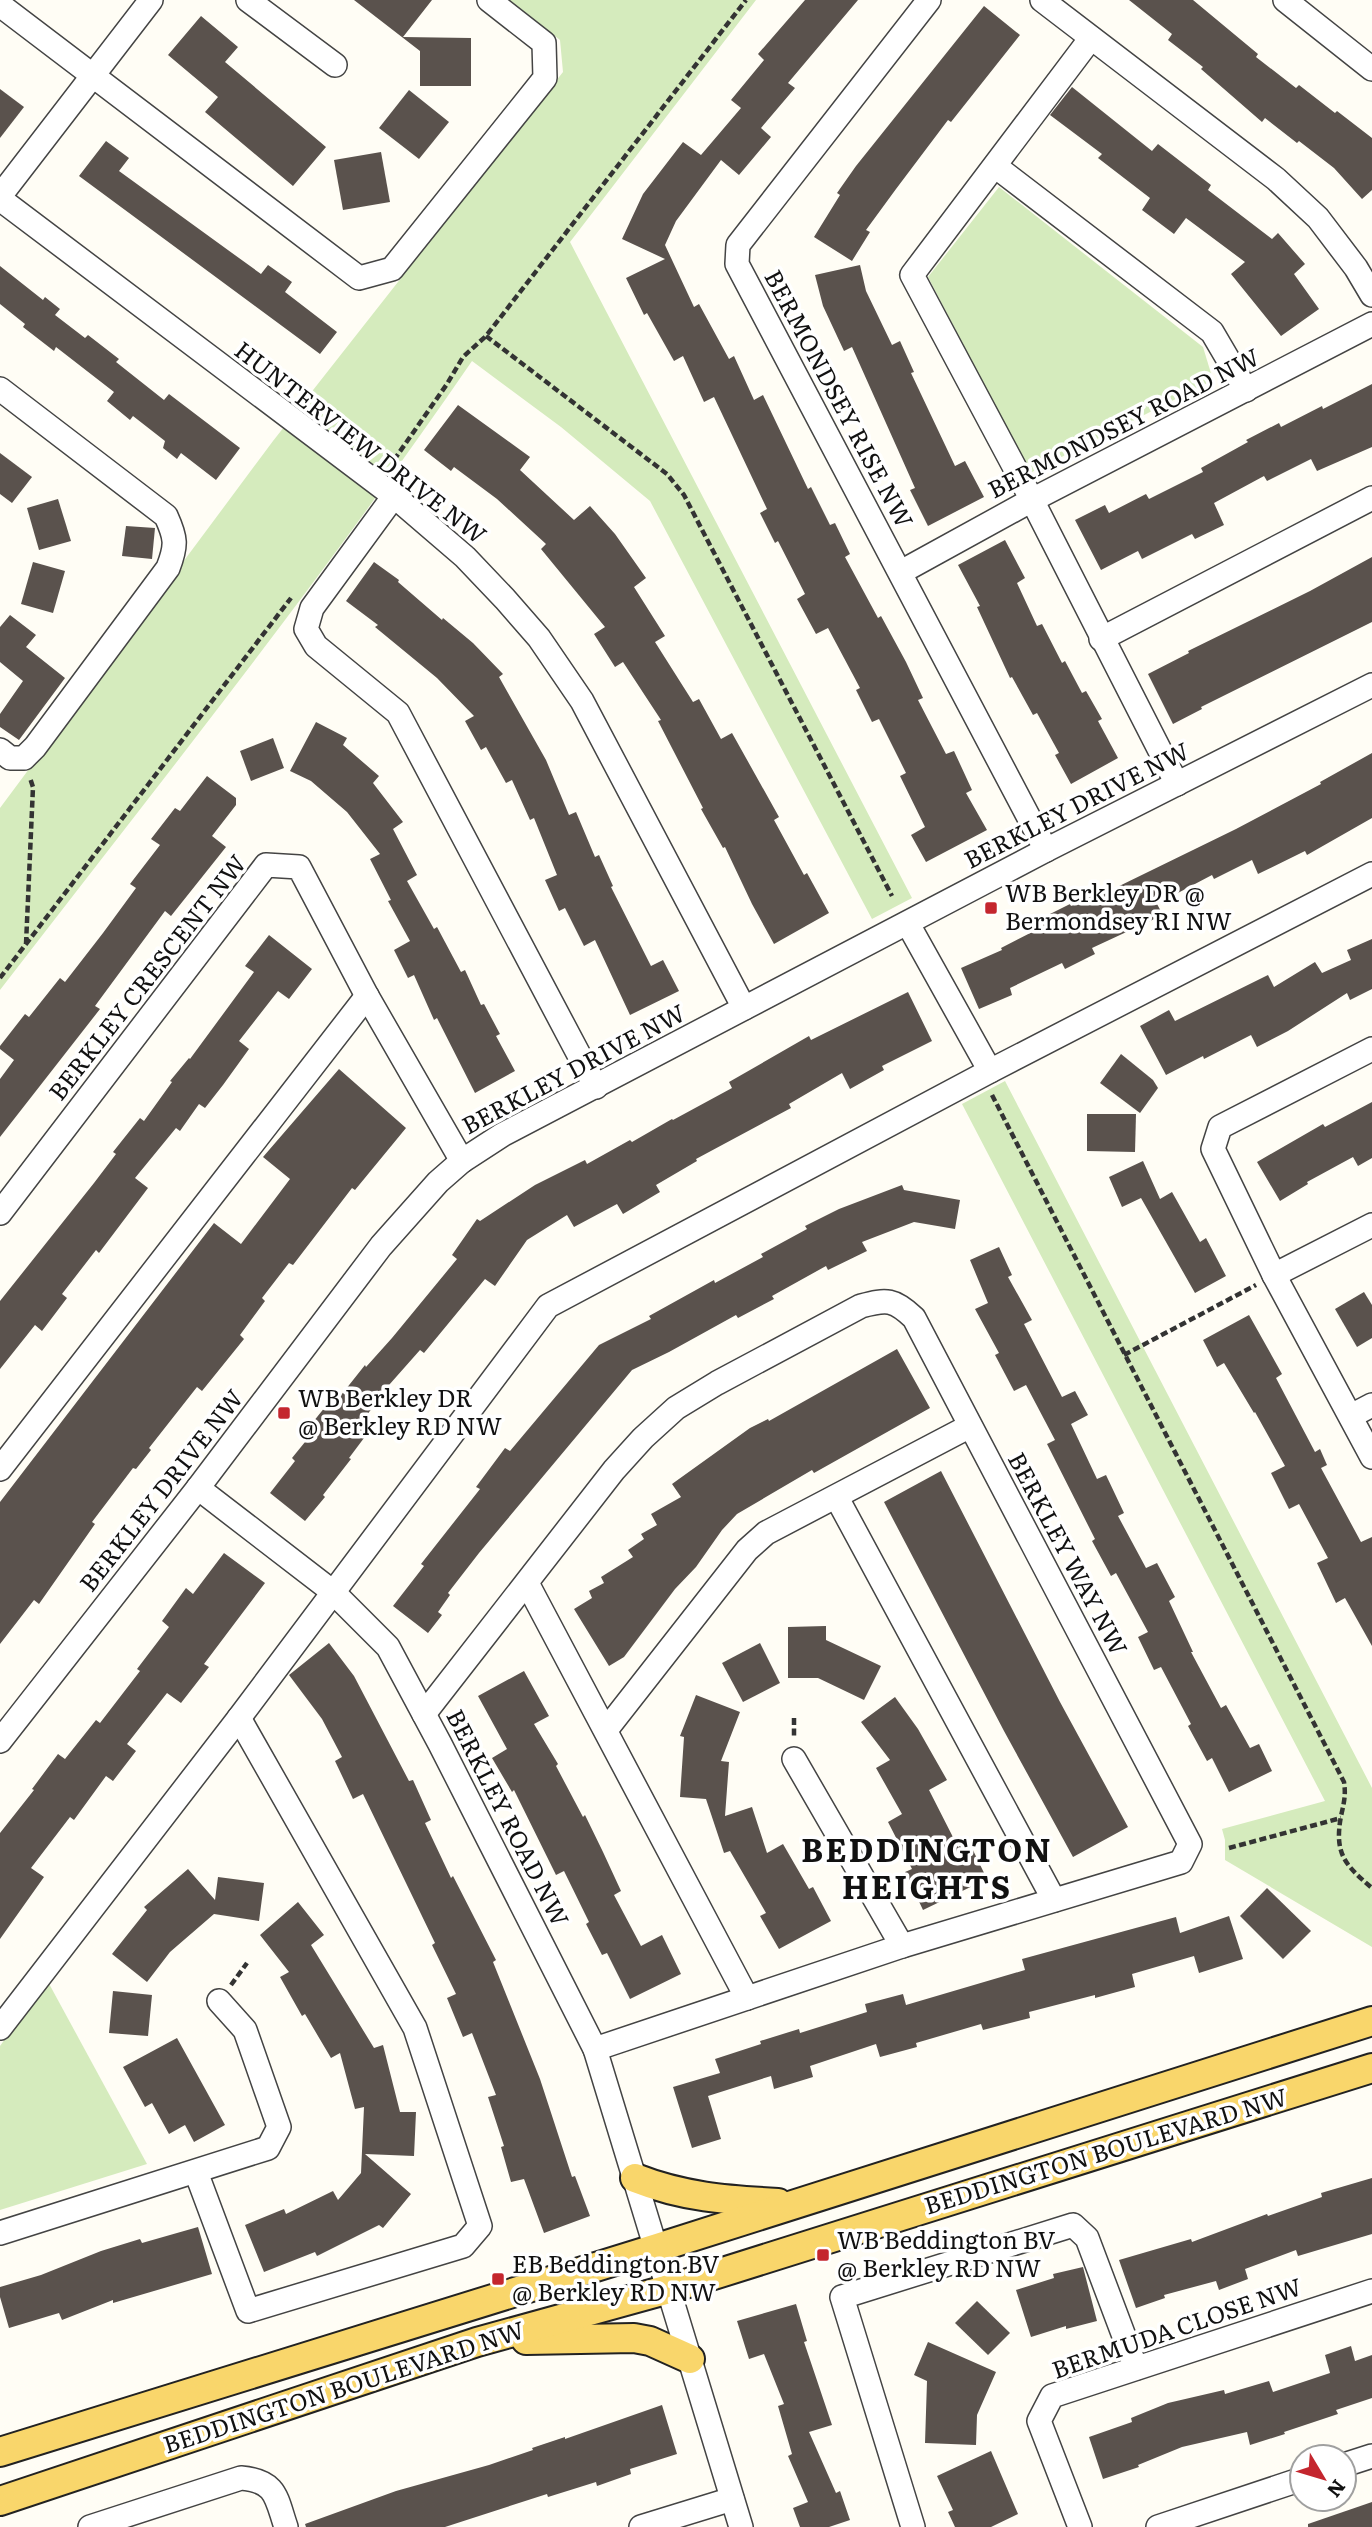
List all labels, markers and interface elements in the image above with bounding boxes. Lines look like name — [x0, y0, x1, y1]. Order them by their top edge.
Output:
street label: BERMONDSEY RISE NW — [757, 263, 923, 533]
street label: HUNTERVIEW DRIVE NW — [228, 331, 495, 551]
street label: BERMONDSEY ROAD NW — [981, 338, 1265, 506]
street label: BERKLEY DRIVE NW — [957, 732, 1194, 876]
street label: BERKLEY CRESCENT NW — [39, 846, 253, 1107]
place label: WB Berkley DR @ Bermondsey RI NW — [1005, 874, 1232, 937]
marker: WB Berkley DR @ Bermondsey RI NW — [983, 900, 999, 916]
street label: BERKLEY DRIVE NW — [455, 994, 691, 1142]
place label: WB Berkley DR @ Berkley RD NW — [298, 1379, 502, 1442]
street label: BERKLEY DRIVE NW — [70, 1381, 250, 1598]
marker: WB Berkley DR @ Berkley RD NW — [276, 1405, 292, 1421]
street label: BERKLEY WAY NW — [1001, 1445, 1138, 1661]
street label: BERKLEY ROAD NW — [439, 1702, 579, 1931]
district label: BEDDINGTON HEIGHTS — [801, 1824, 1053, 1909]
street label: BEDDINGTON BOULEVARD NW — [919, 2078, 1291, 2222]
place label: WB Beddington BV @ Berkley RD NW — [837, 2221, 1056, 2284]
place label: EB Beddington BV @ Berkley RD NW — [512, 2245, 720, 2308]
marker: WB Beddington BV @ Berkley RD NW — [815, 2247, 831, 2263]
street label: BERMUDA CLOSE NW — [1047, 2267, 1306, 2386]
marker: EB Beddington BV @ Berkley RD NW — [490, 2271, 506, 2287]
street label: BEDDINGTON BOULEVARD NW — [158, 2311, 528, 2461]
north arrow — [1288, 2443, 1358, 2513]
text: N — [1321, 2474, 1353, 2504]

